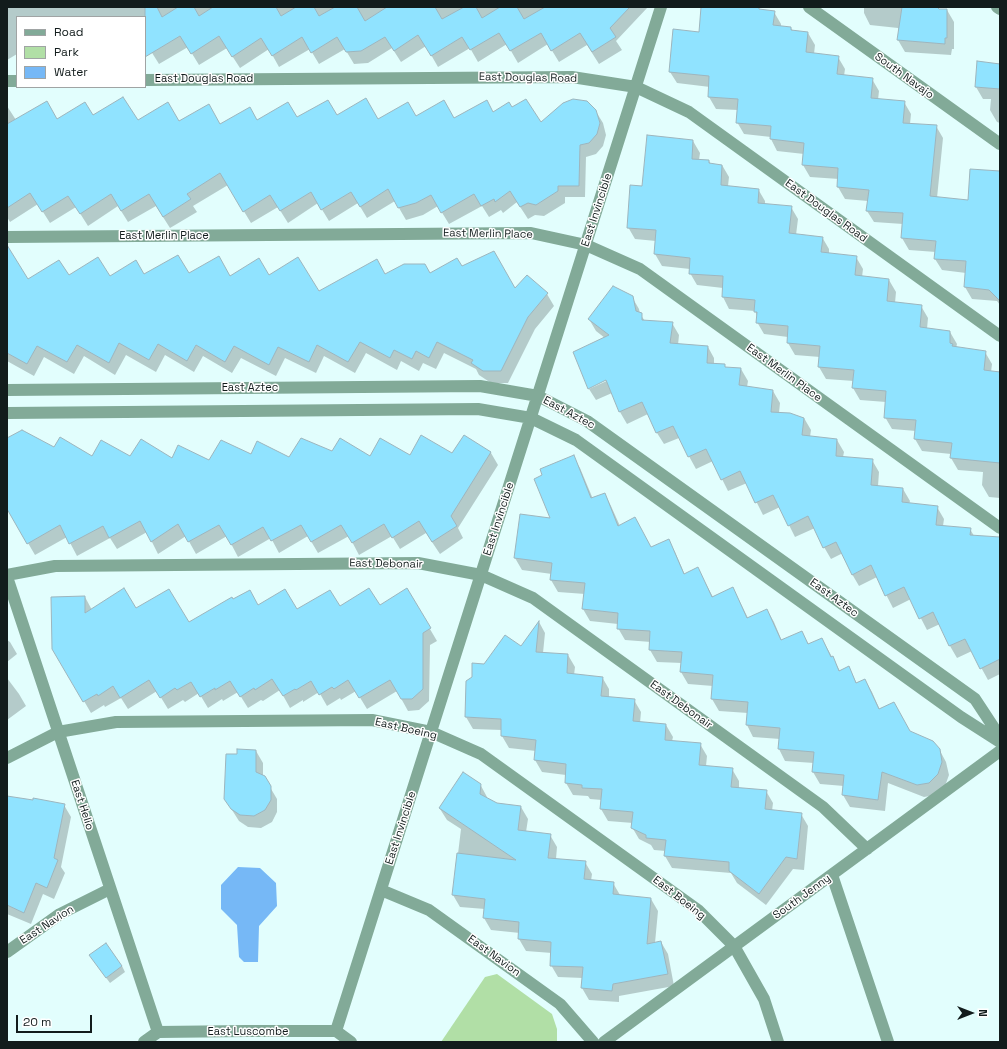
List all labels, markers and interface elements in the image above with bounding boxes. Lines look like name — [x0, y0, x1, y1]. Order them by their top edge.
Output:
legend — [16, 16, 146, 88]
text: Road — [54, 24, 83, 40]
text: Park — [54, 44, 79, 60]
street label: South Navajo — [872, 50, 936, 102]
text: Water — [54, 64, 88, 80]
street label: East Douglas Road — [479, 71, 577, 85]
street label: East Douglas Road — [155, 72, 253, 86]
street label: East Invincible — [579, 172, 615, 248]
street label: East Douglas Road — [782, 177, 870, 245]
street label: East Merlin Place — [443, 227, 533, 241]
street label: East Merlin Place — [119, 229, 209, 243]
street label: East Merlin Place — [744, 341, 824, 405]
street label: East Aztec — [222, 381, 278, 395]
street label: East Aztec — [541, 394, 597, 432]
street label: East Invincible — [481, 481, 517, 557]
street label: East Debonair — [349, 557, 423, 571]
street label: East Aztec — [807, 576, 861, 620]
street label: East Debonair — [647, 678, 715, 732]
street label: East Boeing — [374, 715, 438, 743]
street label: East Helio — [68, 778, 96, 832]
street label: East Invincible — [383, 790, 419, 866]
street label: South Jenny — [771, 872, 833, 922]
street label: East Boeing — [650, 873, 708, 923]
street label: East Navion — [18, 903, 76, 947]
street label: East Navion — [465, 933, 523, 979]
north arrow — [951, 993, 991, 1033]
scale bar — [18, 1007, 94, 1033]
text: N — [976, 1009, 990, 1017]
text: 20 m — [23, 1014, 51, 1030]
street label: East Luscombe — [208, 1025, 288, 1039]

